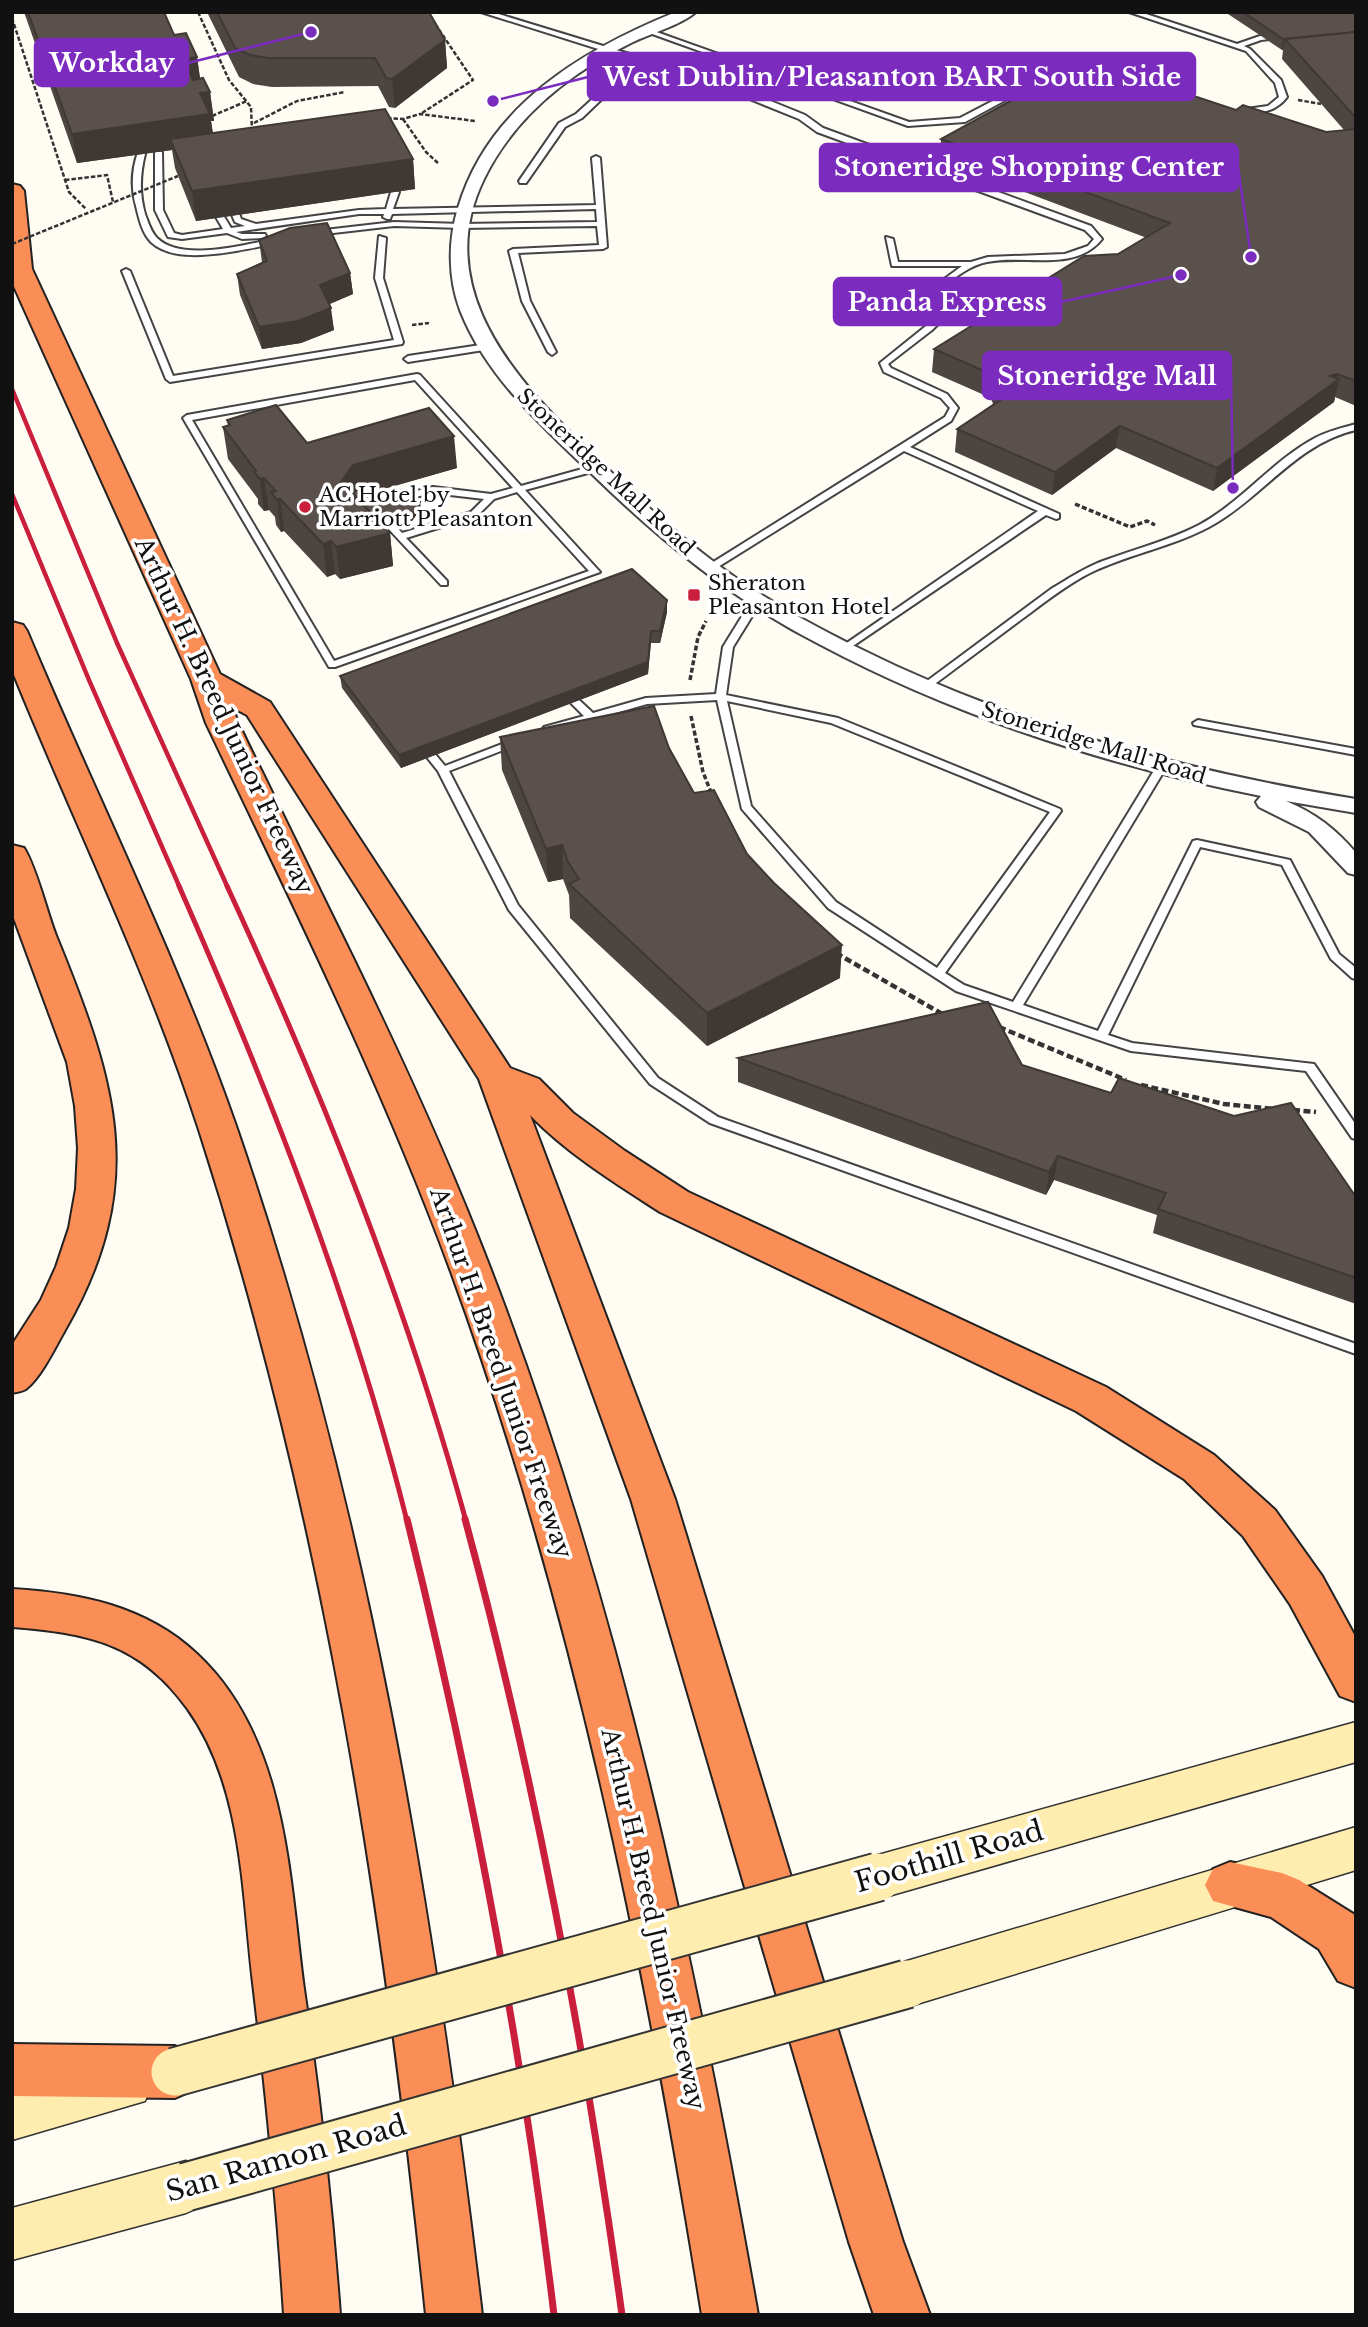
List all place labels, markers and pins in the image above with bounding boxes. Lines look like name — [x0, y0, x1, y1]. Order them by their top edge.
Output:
callout: Workday — [35, 39, 188, 86]
callout: West Dublin/Pleasanton BART South Side — [588, 53, 1195, 100]
callout: Stoneridge Shopping Center — [820, 144, 1238, 191]
callout: Panda Express — [834, 278, 1061, 325]
callout: Stoneridge Mall — [983, 352, 1231, 399]
place label: AC Hotel by Marriott Pleasanton — [318, 482, 533, 532]
marker: AC Hotel by Marriott Pleasanton — [297, 499, 313, 515]
place label: Sheraton Pleasanton Hotel — [708, 570, 890, 620]
marker: Sheraton Pleasanton Hotel — [686, 587, 702, 603]

